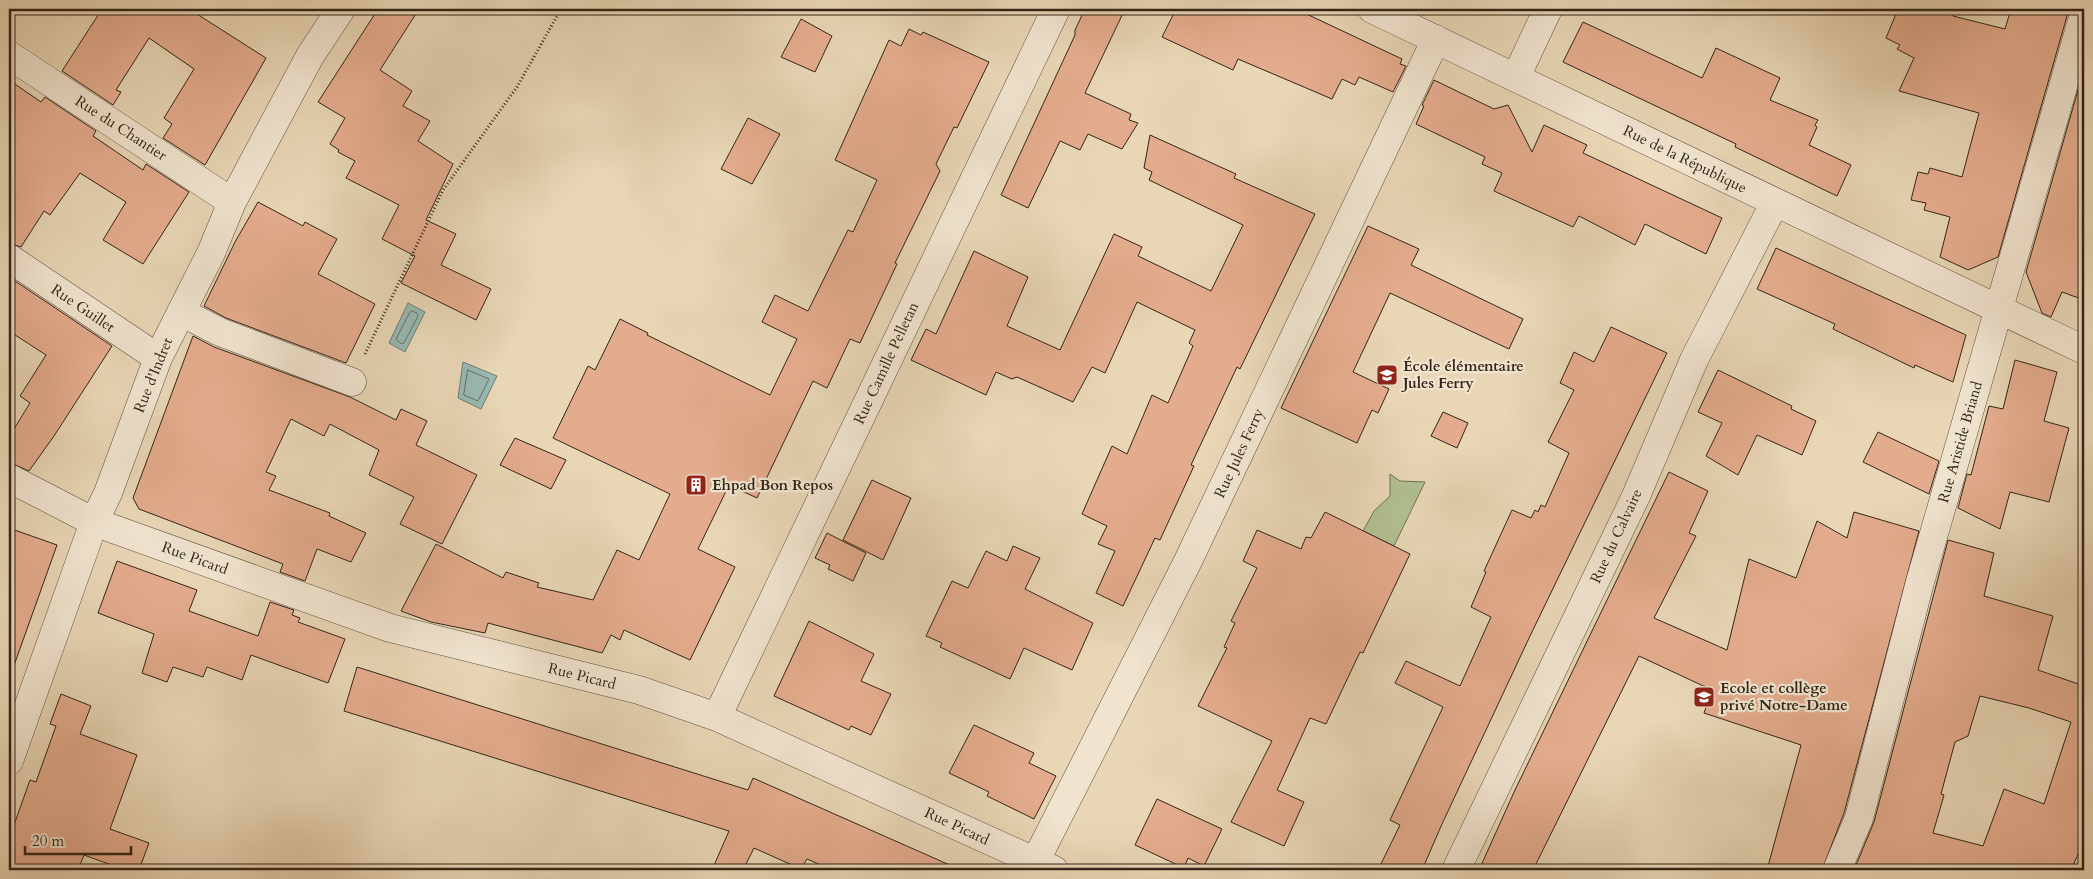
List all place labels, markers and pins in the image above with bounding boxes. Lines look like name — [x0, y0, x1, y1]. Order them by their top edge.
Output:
place label: École élémentaire Jules Ferry — [1401, 356, 1524, 393]
school or university icon: École élémentaire Jules Ferry — [1375, 363, 1399, 387]
building icon: Ehpad Bon Repos — [684, 473, 708, 497]
place label: Ehpad Bon Repos — [712, 475, 833, 495]
place label: Ecole et collège privé Notre-Dame — [1720, 678, 1848, 715]
school or university icon: Ecole et collège privé Notre-Dame — [1692, 685, 1716, 709]

